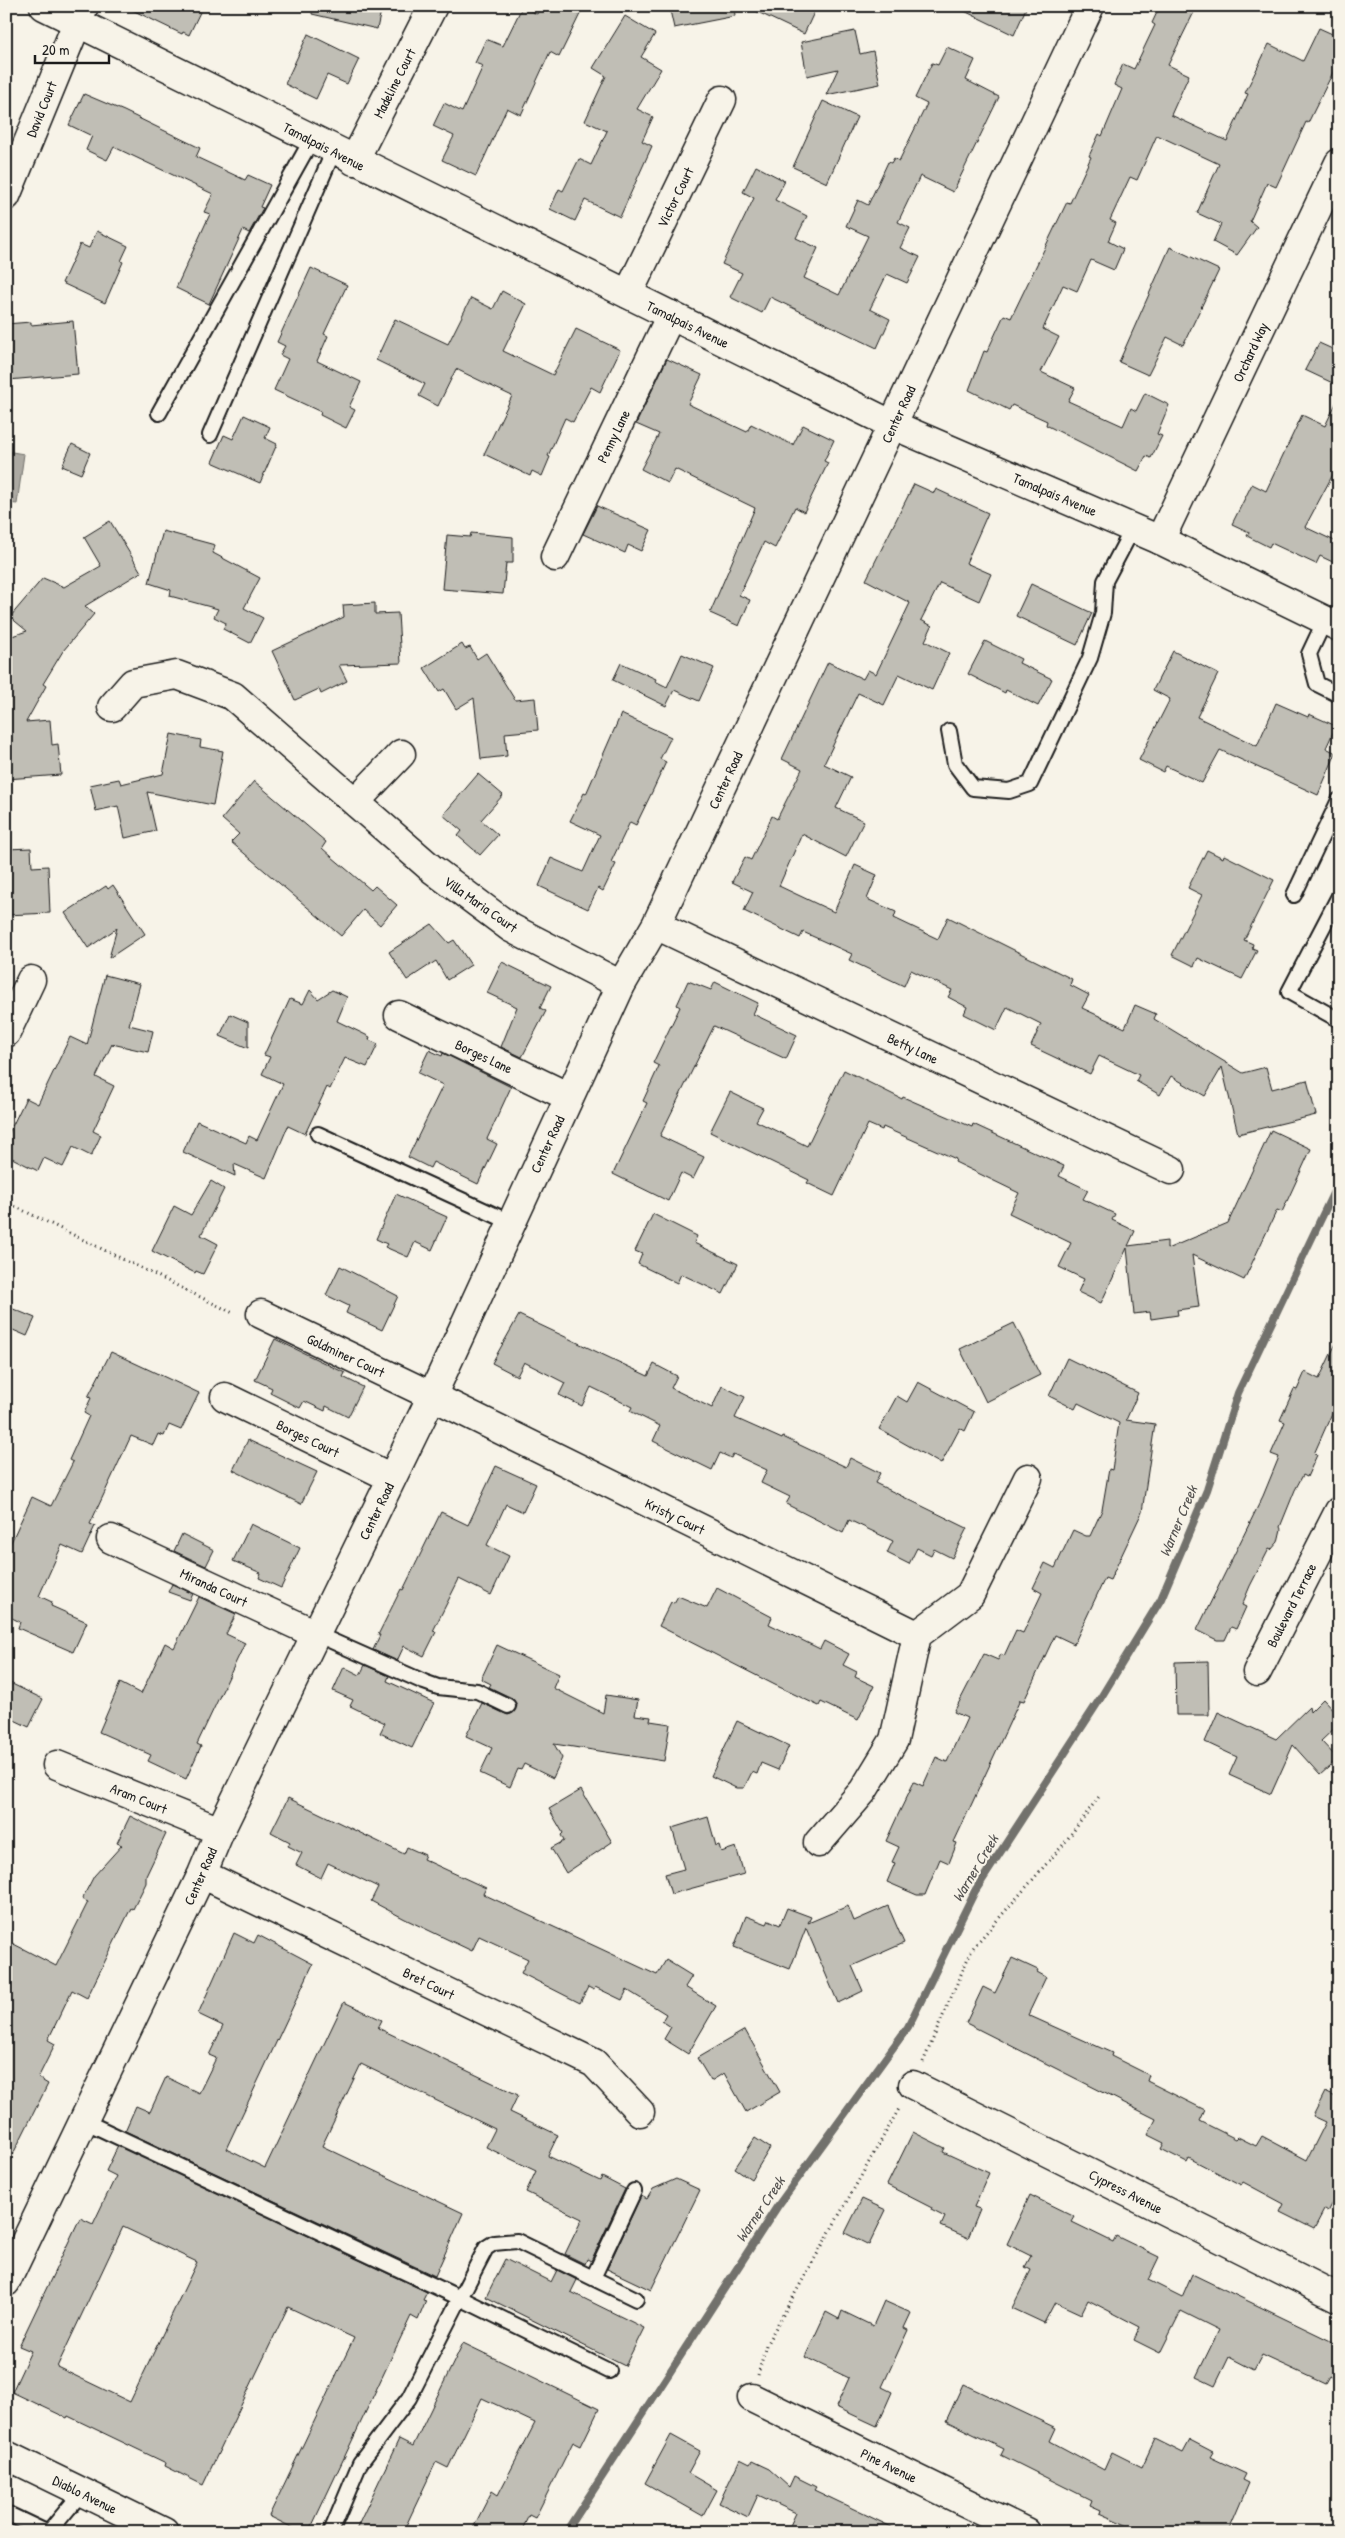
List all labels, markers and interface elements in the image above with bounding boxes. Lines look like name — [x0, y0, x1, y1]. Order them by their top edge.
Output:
scale bar — [35, 32, 109, 64]
text: 20 m — [42, 39, 69, 60]
street label: Madeline Court — [368, 45, 420, 121]
street label: David Court — [21, 78, 61, 140]
street label: Tamalpais Avenue — [279, 117, 369, 176]
street label: Victor Court — [652, 164, 698, 230]
street label: Tamalpais Avenue — [643, 296, 733, 353]
street label: Orchard Way — [1228, 319, 1273, 385]
street label: Center Road — [876, 382, 920, 446]
street label: Penny Lane — [592, 406, 635, 466]
street label: Tamalpais Avenue — [1010, 468, 1100, 521]
street label: Center Road — [703, 748, 747, 812]
street label: Villa Maria Court — [440, 872, 522, 937]
street label: Betty Lane — [884, 1028, 942, 1069]
street label: Borges Lane — [452, 1034, 516, 1079]
street label: Center Road — [525, 1112, 569, 1176]
street label: Goldminer Court — [304, 1329, 388, 1381]
street label: Borges Court — [273, 1415, 343, 1462]
street label: Center Road — [354, 1479, 398, 1543]
water label: Warner Creek — [1154, 1481, 1203, 1560]
street label: Kristy Court — [641, 1493, 708, 1540]
street label: Boulevard Terrace — [1262, 1559, 1321, 1650]
street label: Miranda Court — [177, 1563, 251, 1611]
street label: Aram Court — [108, 1778, 170, 1818]
water label: Warner Creek — [947, 1829, 1004, 1906]
street label: Center Road — [179, 1844, 221, 1908]
street label: Bret Court — [400, 1962, 458, 2004]
street label: Cypress Avenue — [1086, 2164, 1166, 2219]
water label: Warner Creek — [730, 2171, 791, 2246]
street label: Pine Avenue — [858, 2443, 921, 2487]
street label: Diablo Avenue — [50, 2470, 121, 2518]

